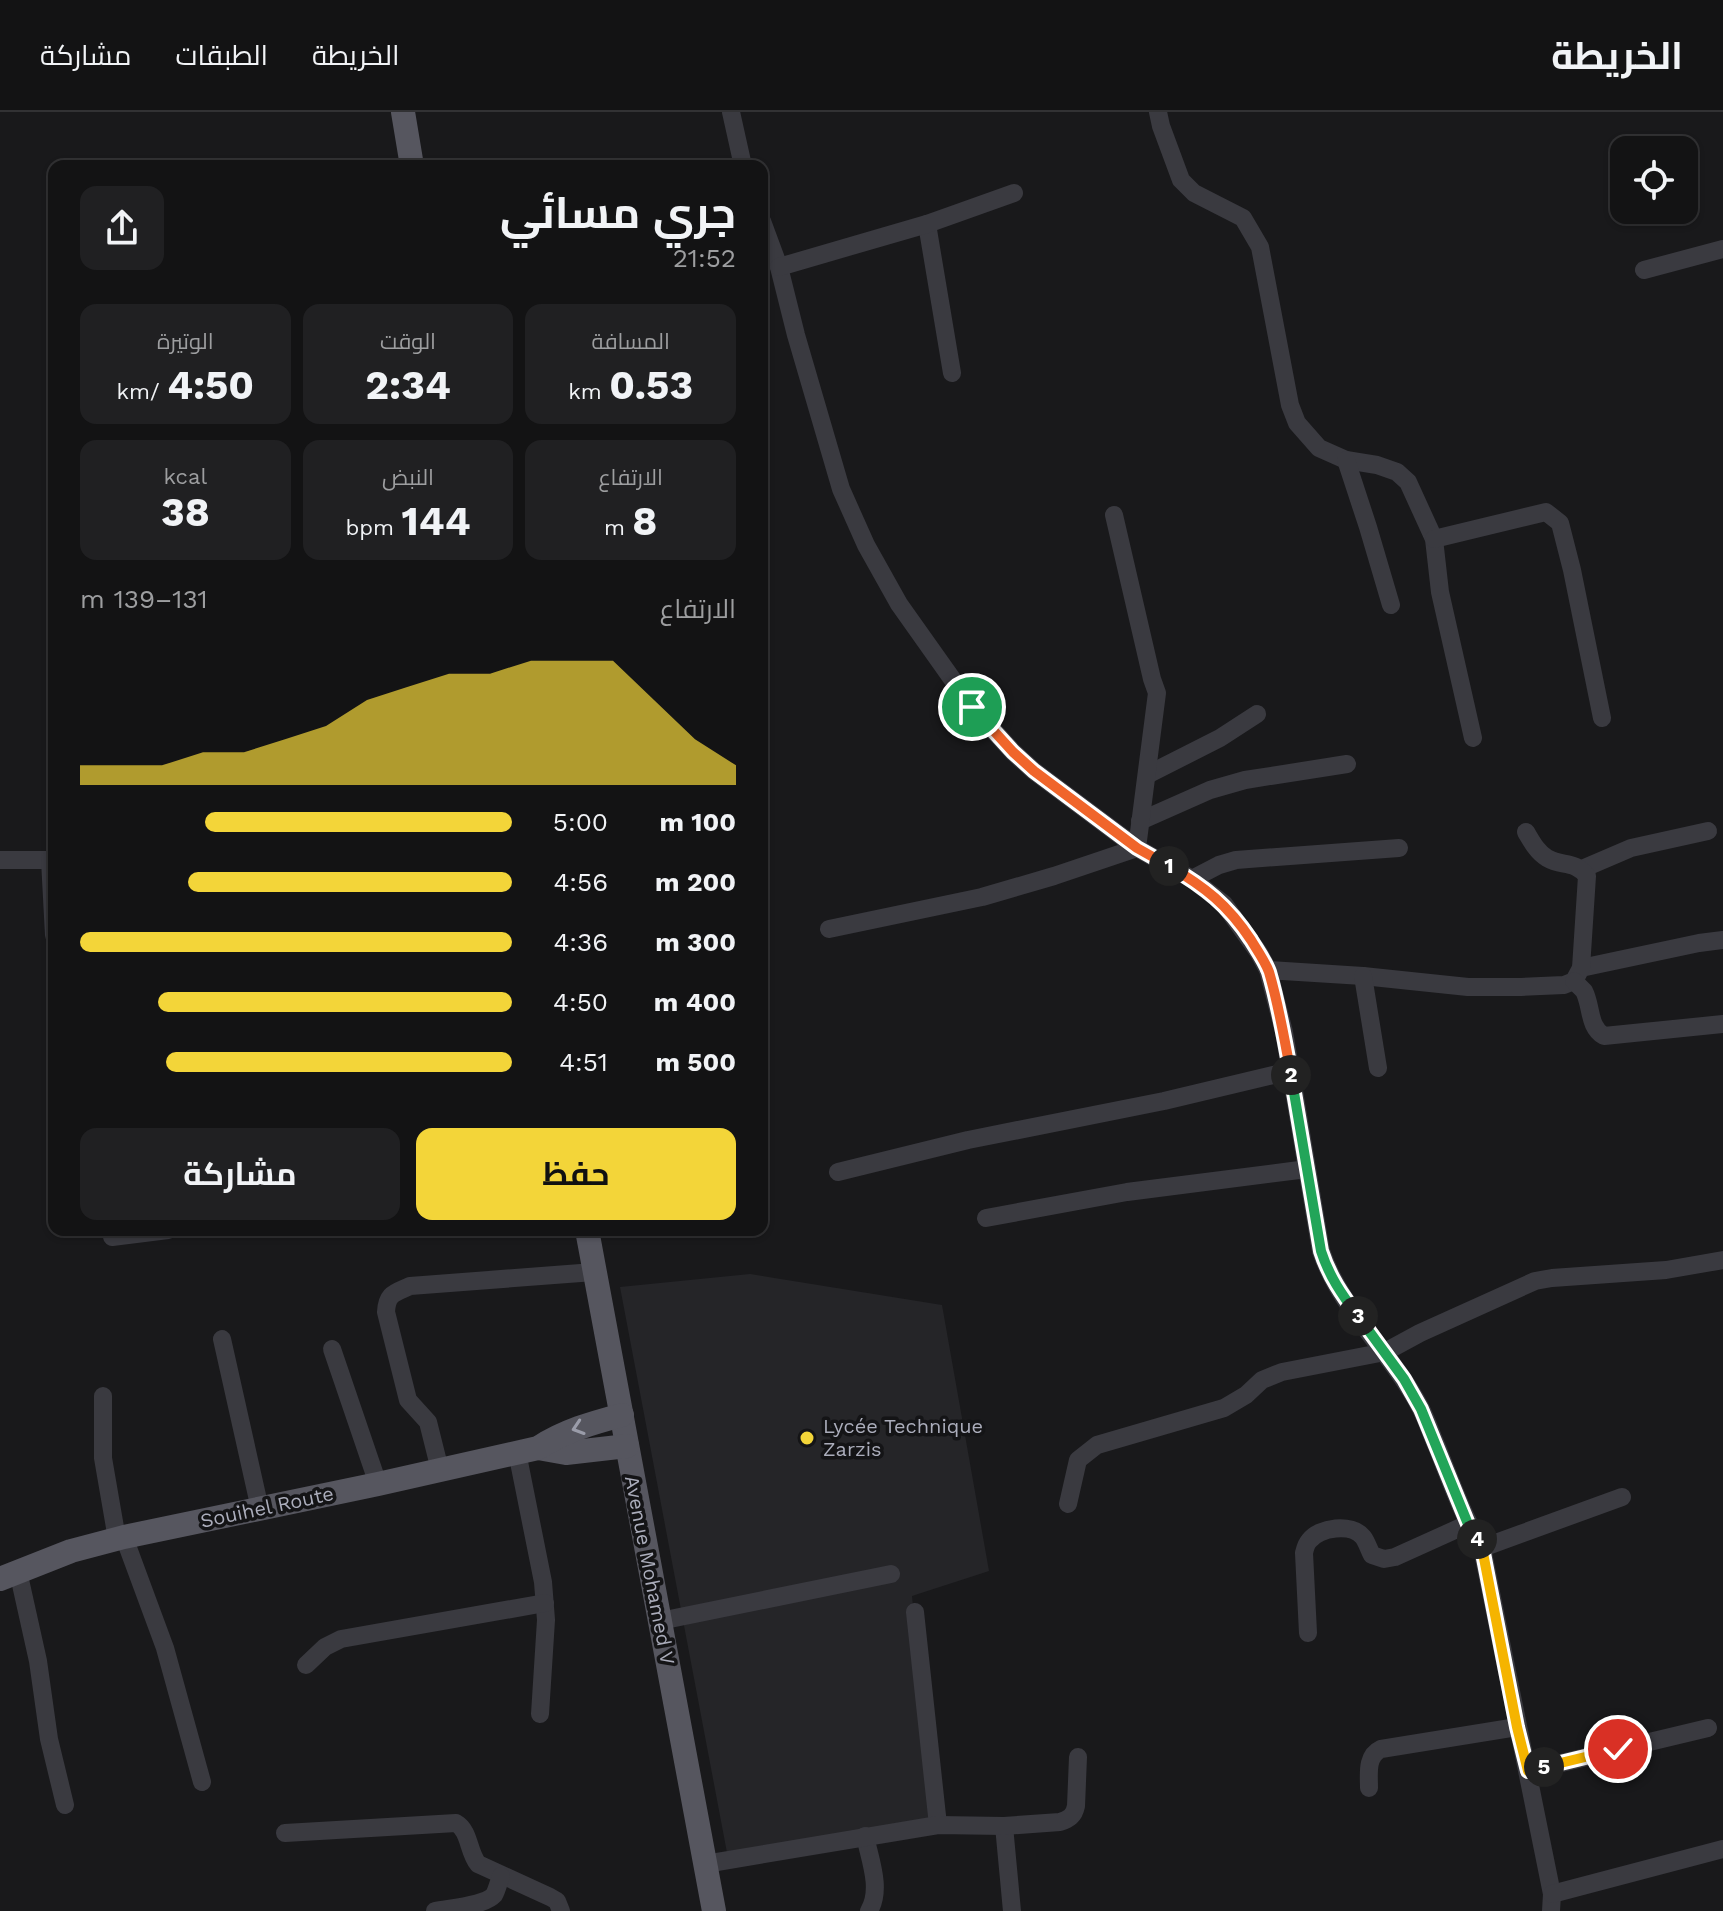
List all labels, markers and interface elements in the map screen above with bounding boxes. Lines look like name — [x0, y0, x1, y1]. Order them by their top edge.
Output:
text: الخريطة — [1551, 34, 1683, 78]
text: مشاركة — [40, 39, 131, 72]
text: الطبقات — [175, 39, 268, 72]
text: الخريطة — [312, 39, 399, 72]
map controls — [1610, 136, 1698, 224]
button: locate — [1610, 136, 1698, 224]
button: share — [80, 186, 164, 270]
text: جري مسائي — [500, 187, 736, 239]
text: 21:52 — [673, 243, 736, 273]
text: الوتيرة — [157, 329, 214, 354]
text: الوقت — [380, 329, 436, 354]
text: المسافة — [592, 329, 670, 354]
text: 4:50 — [167, 362, 254, 409]
text: 2:34 — [365, 362, 451, 409]
text: 0.53 — [609, 362, 693, 409]
text: /km — [117, 379, 167, 404]
text: km — [568, 379, 609, 404]
text: kcal — [164, 464, 207, 489]
text: النبض — [382, 465, 434, 490]
text: الارتفاع — [598, 465, 663, 490]
text: 38 — [161, 489, 210, 536]
text: 144 — [402, 498, 471, 545]
text: 8 — [632, 498, 657, 545]
text: bpm — [346, 515, 402, 540]
text: m — [604, 515, 632, 540]
text: 131–139 m — [80, 584, 208, 614]
text: الارتفاع — [660, 594, 736, 624]
pin — [938, 673, 1006, 741]
icon: arrive — [950, 685, 994, 729]
text: 5:00 — [553, 807, 608, 837]
text: 100 m — [659, 807, 736, 837]
pin: 1 — [1149, 846, 1189, 886]
text: 1 — [1164, 853, 1174, 878]
text: 4:56 — [553, 867, 608, 897]
text: 200 m — [655, 867, 736, 897]
text: 4:36 — [553, 927, 608, 957]
text: 300 m — [655, 927, 736, 957]
text: 4:50 — [553, 987, 608, 1017]
text: 400 m — [654, 987, 736, 1017]
text: 4:51 — [559, 1047, 608, 1077]
text: 500 m — [655, 1047, 736, 1077]
pin: 2 — [1271, 1055, 1311, 1095]
text: 2 — [1284, 1062, 1298, 1087]
button: مشاركة — [80, 1128, 400, 1220]
button: حفظ — [416, 1128, 736, 1220]
pin: 3 — [1338, 1296, 1378, 1336]
text: 3 — [1351, 1303, 1365, 1328]
place label: Lycée Technique Zarzis — [823, 1414, 983, 1461]
one-way arrow — [572, 1418, 586, 1434]
marker: Lycée Technique Zarzis — [798, 1429, 816, 1447]
street label: Avenue Mohamed V — [620, 1473, 680, 1667]
street label: Souihel Route — [198, 1481, 336, 1533]
pin: 4 — [1457, 1519, 1497, 1559]
text: 4 — [1470, 1526, 1484, 1551]
pin — [1584, 1715, 1652, 1783]
icon: check — [1596, 1727, 1640, 1771]
pin: 5 — [1524, 1747, 1564, 1787]
text: 5 — [1538, 1754, 1550, 1779]

